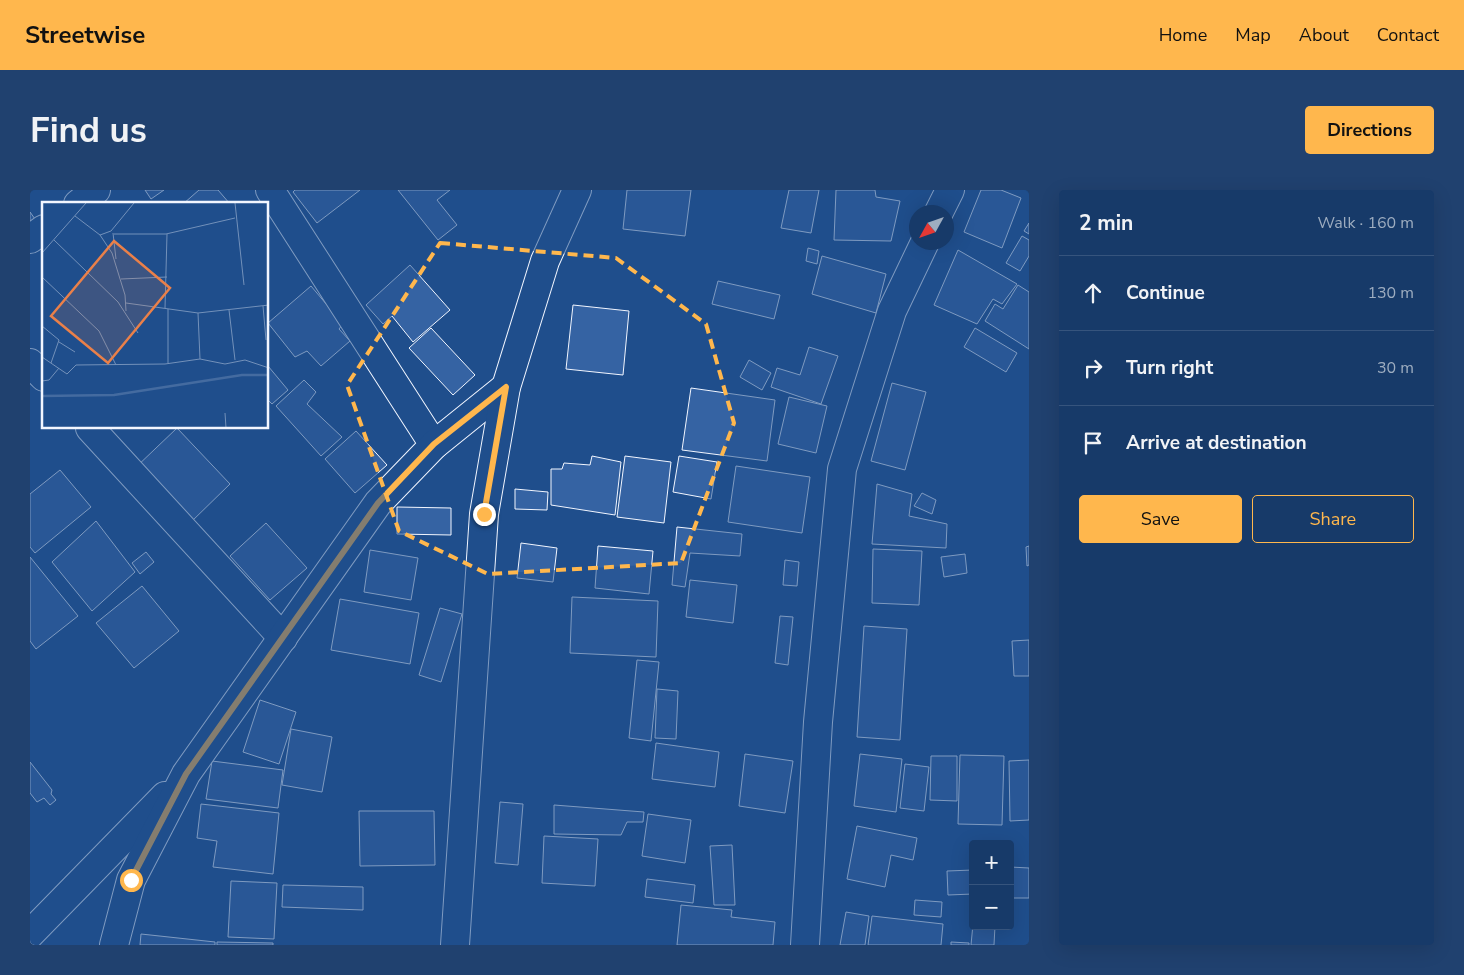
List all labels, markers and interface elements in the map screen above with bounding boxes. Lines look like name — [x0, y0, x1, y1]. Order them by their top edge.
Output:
text: Streetwise — [25, 19, 145, 51]
text: Home — [1159, 23, 1207, 47]
text: Map — [1235, 23, 1271, 47]
text: About — [1299, 23, 1349, 47]
text: Contact — [1377, 23, 1439, 47]
button: Directions — [1305, 106, 1434, 154]
text: Find us — [30, 107, 147, 154]
inset map — [42, 202, 269, 429]
north arrow — [909, 205, 954, 250]
text: 2 min — [1079, 209, 1133, 237]
text: Walk · 160 m — [1318, 212, 1414, 234]
icon: ahead — [1079, 279, 1107, 307]
text: Continue — [1126, 280, 1205, 306]
text: 130 m — [1367, 282, 1414, 304]
icon: right — [1079, 354, 1107, 382]
text: Turn right — [1126, 355, 1213, 381]
text: 30 m — [1377, 357, 1414, 379]
icon: arrive — [1079, 429, 1107, 457]
text: Arrive at destination — [1126, 430, 1307, 456]
button: Save — [1079, 495, 1242, 543]
button: Share — [1252, 495, 1414, 543]
route end — [473, 503, 496, 526]
map controls — [969, 840, 1014, 930]
button: + — [969, 840, 1014, 885]
route start — [120, 869, 143, 892]
button: − — [969, 885, 1014, 930]

